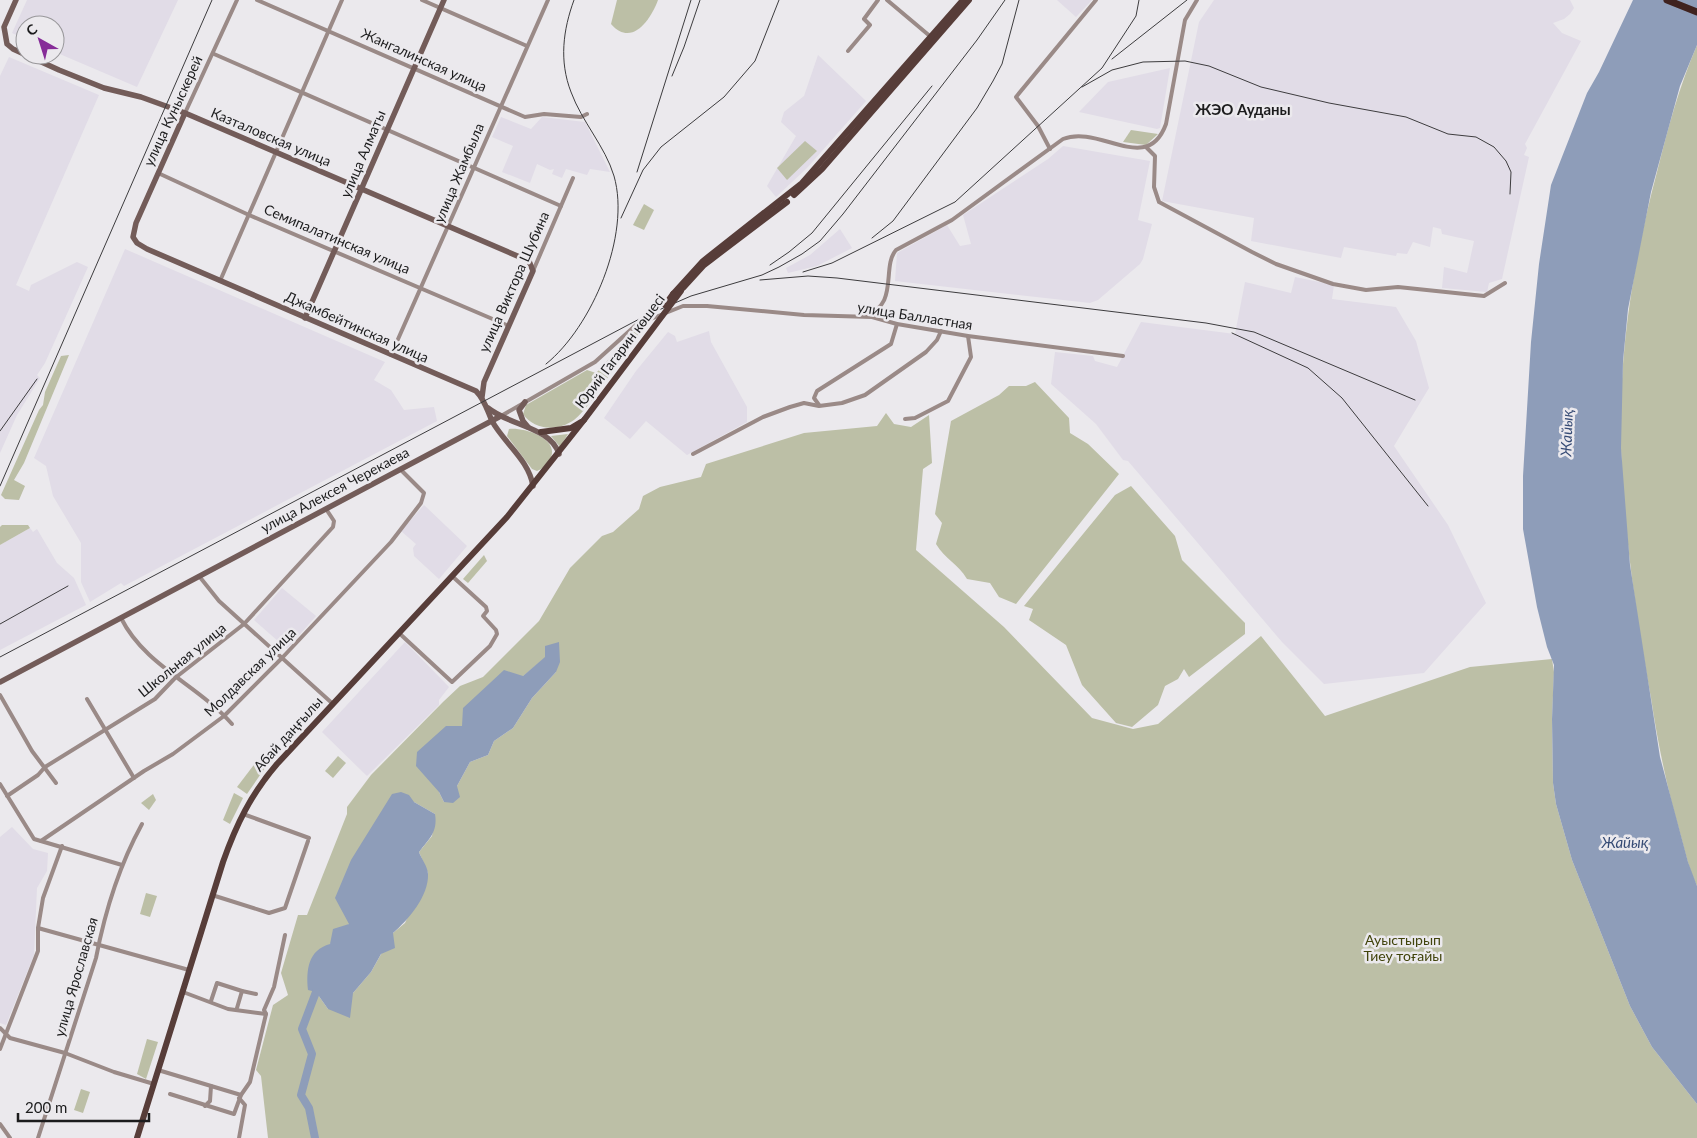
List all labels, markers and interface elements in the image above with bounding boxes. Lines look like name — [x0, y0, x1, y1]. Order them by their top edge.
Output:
north arrow — [15, 15, 65, 65]
text: С — [23, 20, 41, 39]
street label: Жангалинская улица — [359, 24, 490, 95]
street label: улица Куныскерей — [139, 53, 206, 169]
district label: ЖЭО Ауданы — [1195, 100, 1291, 118]
street label: Казталовская улица — [208, 103, 334, 170]
street label: улица Алматы — [336, 107, 389, 200]
street label: улица Жамбыла — [430, 120, 487, 225]
street label: Семипалатинская улица — [262, 200, 413, 277]
street label: улица Виктора Шубина — [475, 209, 552, 355]
street label: Джамбейтинская улица — [283, 287, 432, 366]
street label: Юрий Гагарин көшесі — [571, 290, 668, 411]
street label: улица Балластная — [856, 298, 974, 333]
water label: Жайық — [1556, 409, 1576, 458]
street label: улица Алексея Черекаева — [258, 443, 412, 536]
street label: Школьная улица — [134, 619, 229, 700]
street label: Молдавская улица — [200, 624, 299, 720]
street label: Абай даңғылы — [250, 693, 326, 775]
water label: Жайық — [1600, 833, 1649, 851]
street label: улица Ярославская — [50, 915, 101, 1039]
park label: Ауыстырып Тиеу тоғайы — [1364, 931, 1442, 964]
scale bar — [18, 1090, 149, 1122]
text: 200 m — [25, 1098, 67, 1116]

